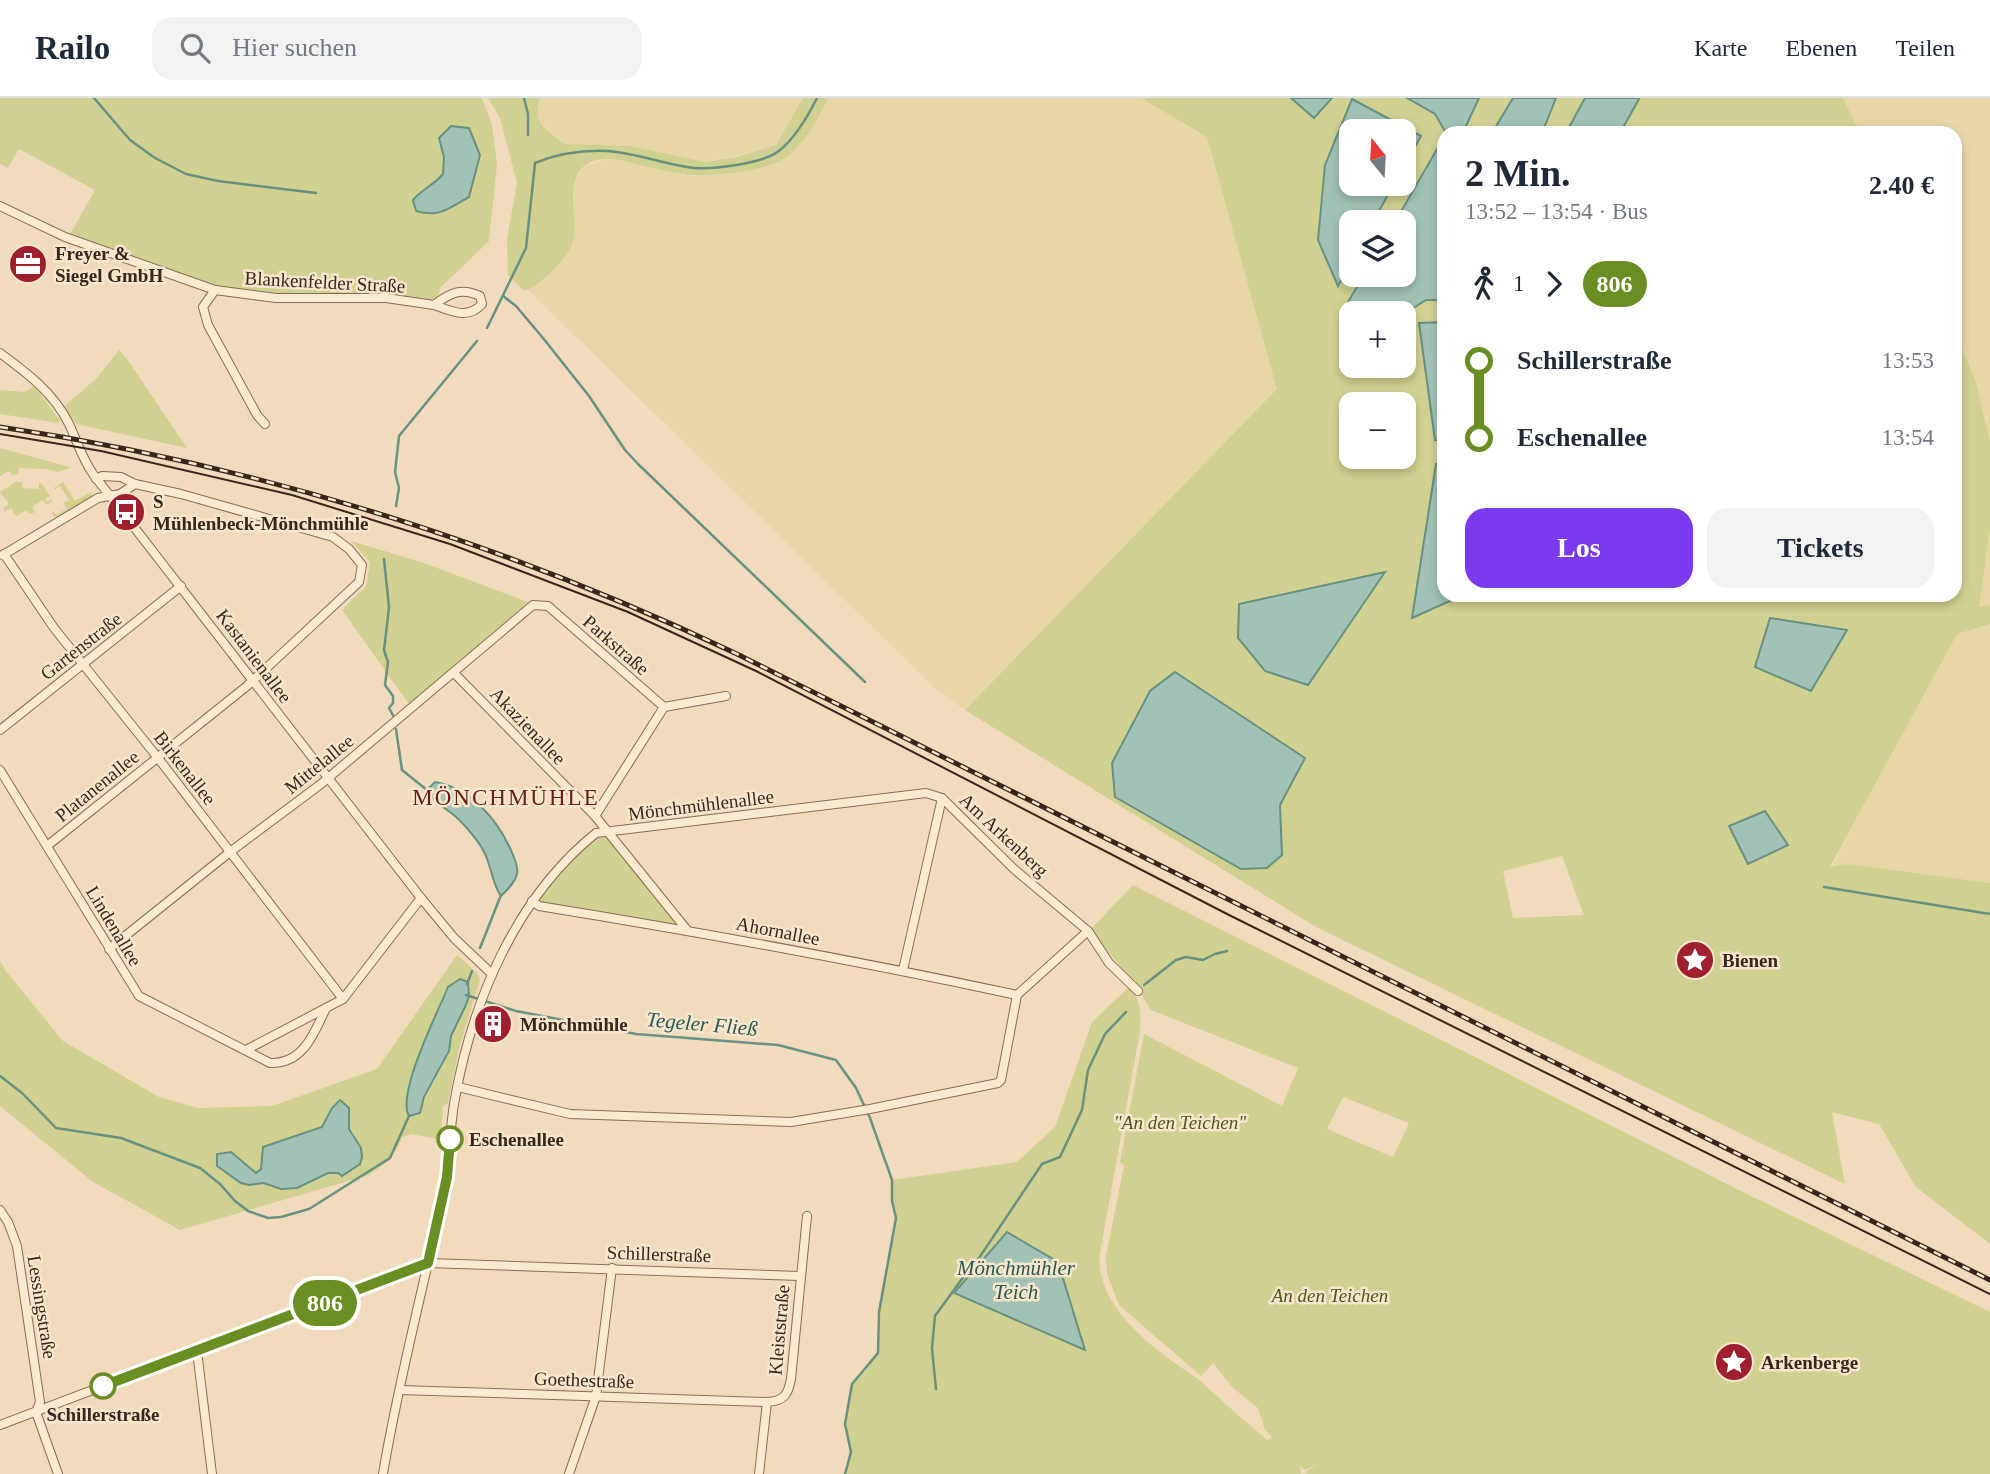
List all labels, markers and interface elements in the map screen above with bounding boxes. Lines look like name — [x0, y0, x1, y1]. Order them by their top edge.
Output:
search box — [152, 17, 642, 80]
icon: search — [176, 29, 214, 67]
text: Railo — [35, 30, 110, 66]
text: Hier suchen — [232, 33, 357, 62]
text: Karte — [1694, 35, 1747, 61]
text: Ebenen — [1785, 35, 1857, 61]
text: Teilen — [1895, 35, 1955, 61]
north arrow — [1339, 119, 1416, 196]
map controls — [1339, 119, 1416, 469]
text: 2 Min. — [1465, 152, 1571, 194]
text: 2.40 € — [1869, 171, 1934, 200]
text: 13:52 – 13:54 · Bus — [1465, 199, 1648, 224]
button: layers — [1339, 210, 1416, 287]
office icon: Freyer & Siegel GmbH — [7, 243, 49, 285]
place label: Freyer & Siegel GmbH — [55, 243, 163, 286]
icon: walk — [1465, 265, 1503, 303]
icon: forward — [1535, 265, 1573, 303]
street label: Blankenfelder Straße — [244, 267, 406, 297]
text: 1 — [1513, 271, 1525, 296]
text: 806 — [1597, 271, 1633, 297]
button: + — [1339, 301, 1416, 378]
text: Schillerstraße — [1517, 346, 1672, 375]
text: 13:53 — [1882, 348, 1934, 373]
button: − — [1339, 392, 1416, 469]
text: Eschenallee — [1517, 423, 1647, 452]
text: 13:54 — [1882, 425, 1934, 450]
bus stop icon: S Mühlenbeck-Mönchmühle — [105, 491, 147, 533]
place label: S Mühlenbeck-Mönchmühle — [153, 491, 368, 534]
button: Los — [1465, 508, 1693, 588]
button: Tickets — [1707, 508, 1934, 588]
street label: Kastanienallee — [212, 605, 296, 707]
street label: Gartenstraße — [36, 608, 126, 684]
street label: Parkstraße — [579, 611, 653, 679]
street label: Akazienallee — [486, 683, 570, 769]
street label: Birkenallee — [150, 727, 220, 809]
street label: Mittelallee — [280, 730, 358, 798]
street label: Platanenallee — [51, 746, 143, 826]
district label: MÖNCHMÜHLE — [412, 785, 600, 810]
street label: Mönchmühlenallee — [627, 786, 775, 824]
street label: Am Arkenberg — [955, 789, 1053, 882]
street label: Lindenallee — [82, 882, 146, 970]
street label: Ahornallee — [735, 913, 821, 949]
place icon: Bienen — [1674, 939, 1716, 981]
place label: Bienen — [1722, 950, 1778, 971]
building icon: Mönchmühle — [472, 1003, 514, 1045]
water label: Tegeler Fließ — [645, 1007, 759, 1041]
place label: Mönchmühle — [520, 1014, 628, 1035]
park label: "An den Teichen" — [1114, 1112, 1247, 1133]
marker: Eschenallee — [437, 1126, 463, 1152]
place label: Eschenallee — [469, 1129, 564, 1150]
street label: Schillerstraße — [606, 1242, 712, 1266]
street label: Lessingstraße — [23, 1254, 61, 1360]
water label: Mönchmühler Teich — [956, 1256, 1076, 1304]
line badge: 806 — [285, 1280, 365, 1326]
street label: Kleiststraße — [765, 1284, 793, 1376]
park label: An den Teichen — [1270, 1285, 1388, 1306]
text: 806 — [307, 1290, 343, 1316]
place icon: Arkenberge — [1713, 1341, 1755, 1383]
place label: Arkenberge — [1761, 1352, 1858, 1373]
street label: Goethestraße — [534, 1368, 634, 1392]
marker: Schillerstraße — [90, 1373, 116, 1399]
place label: Schillerstraße — [47, 1404, 159, 1425]

